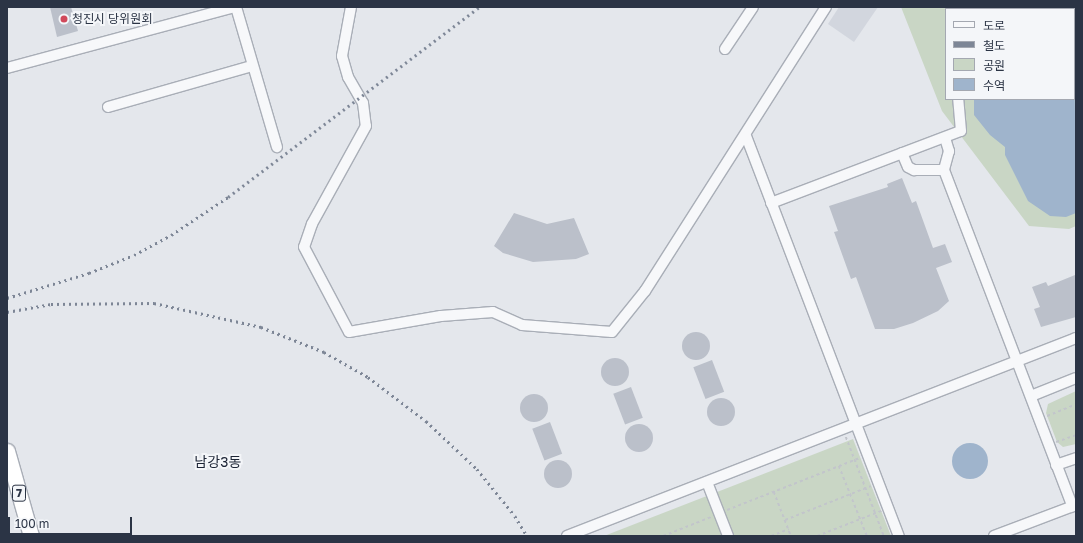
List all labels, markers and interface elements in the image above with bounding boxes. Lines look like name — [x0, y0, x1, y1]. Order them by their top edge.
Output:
legend — [945, 8, 1075, 100]
place label: 청진시 당위원회 — [72, 12, 152, 26]
marker: 청진시 당위원회 — [59, 14, 69, 24]
text: 도로 — [983, 18, 1005, 33]
text: 철도 — [983, 38, 1005, 53]
text: 공원 — [983, 58, 1005, 73]
text: 수역 — [983, 78, 1005, 93]
district label: 남강3동 — [195, 454, 241, 470]
road number: 7 — [12, 484, 26, 502]
scale bar — [10, 509, 134, 535]
text: 100 m — [15, 516, 49, 531]

